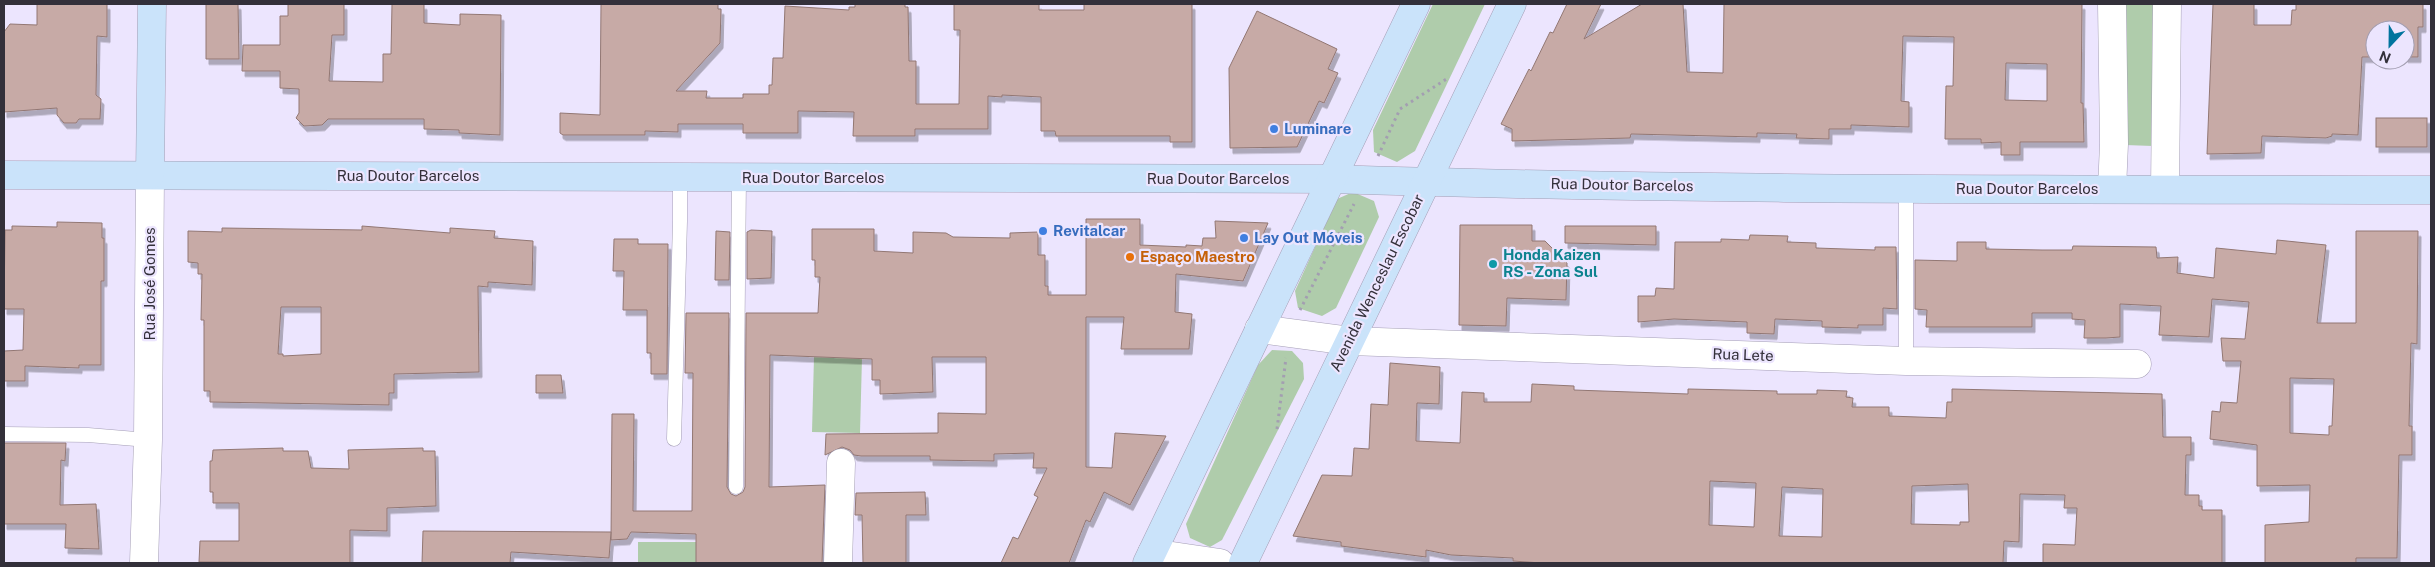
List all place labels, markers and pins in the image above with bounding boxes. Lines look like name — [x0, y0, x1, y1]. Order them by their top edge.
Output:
place label: Luminare — [1284, 120, 1351, 137]
marker: Luminare — [1268, 123, 1280, 135]
place label: Revitalcar — [1053, 222, 1125, 239]
marker: Revitalcar — [1037, 225, 1049, 237]
place label: Lay Out Móveis — [1254, 229, 1363, 246]
marker: Lay Out Móveis — [1238, 232, 1250, 244]
place label: Honda Kaizen RS - Zona Sul — [1503, 246, 1601, 280]
place label: Espaço Maestro — [1140, 248, 1255, 265]
marker: Espaço Maestro — [1124, 251, 1136, 263]
marker: Honda Kaizen RS - Zona Sul — [1487, 258, 1499, 270]

